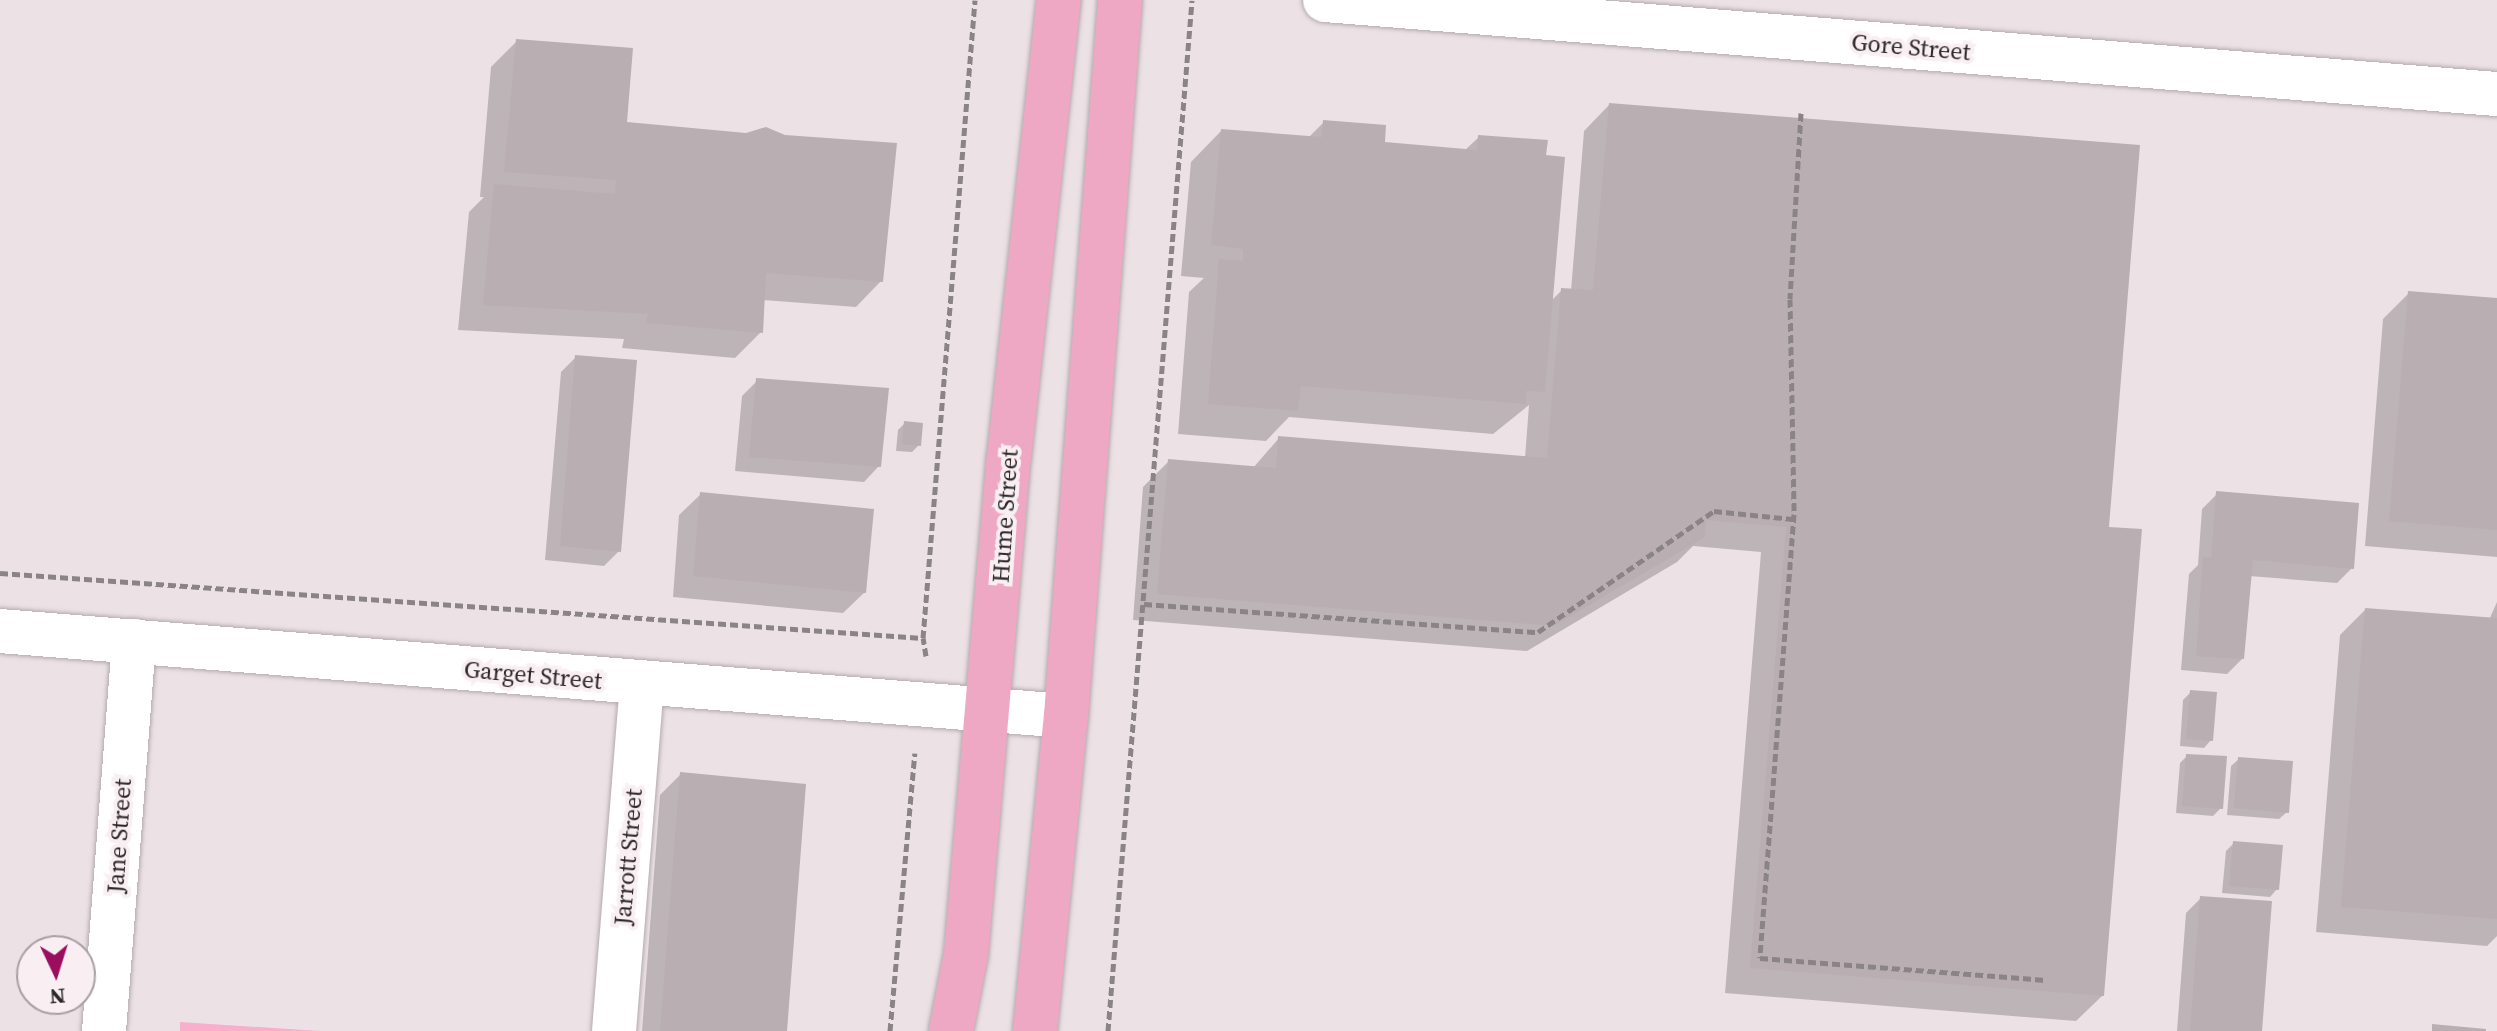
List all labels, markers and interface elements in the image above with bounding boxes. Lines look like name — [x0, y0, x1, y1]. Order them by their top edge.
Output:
street label: Gore Street — [1850, 27, 1972, 67]
street label: Hume Street — [986, 448, 1024, 584]
street label: Garget Street — [463, 655, 603, 695]
street label: Jane Street — [101, 778, 137, 894]
street label: Jarrott Street — [608, 788, 648, 926]
north arrow — [16, 935, 96, 1015]
text: N — [48, 981, 67, 1012]

